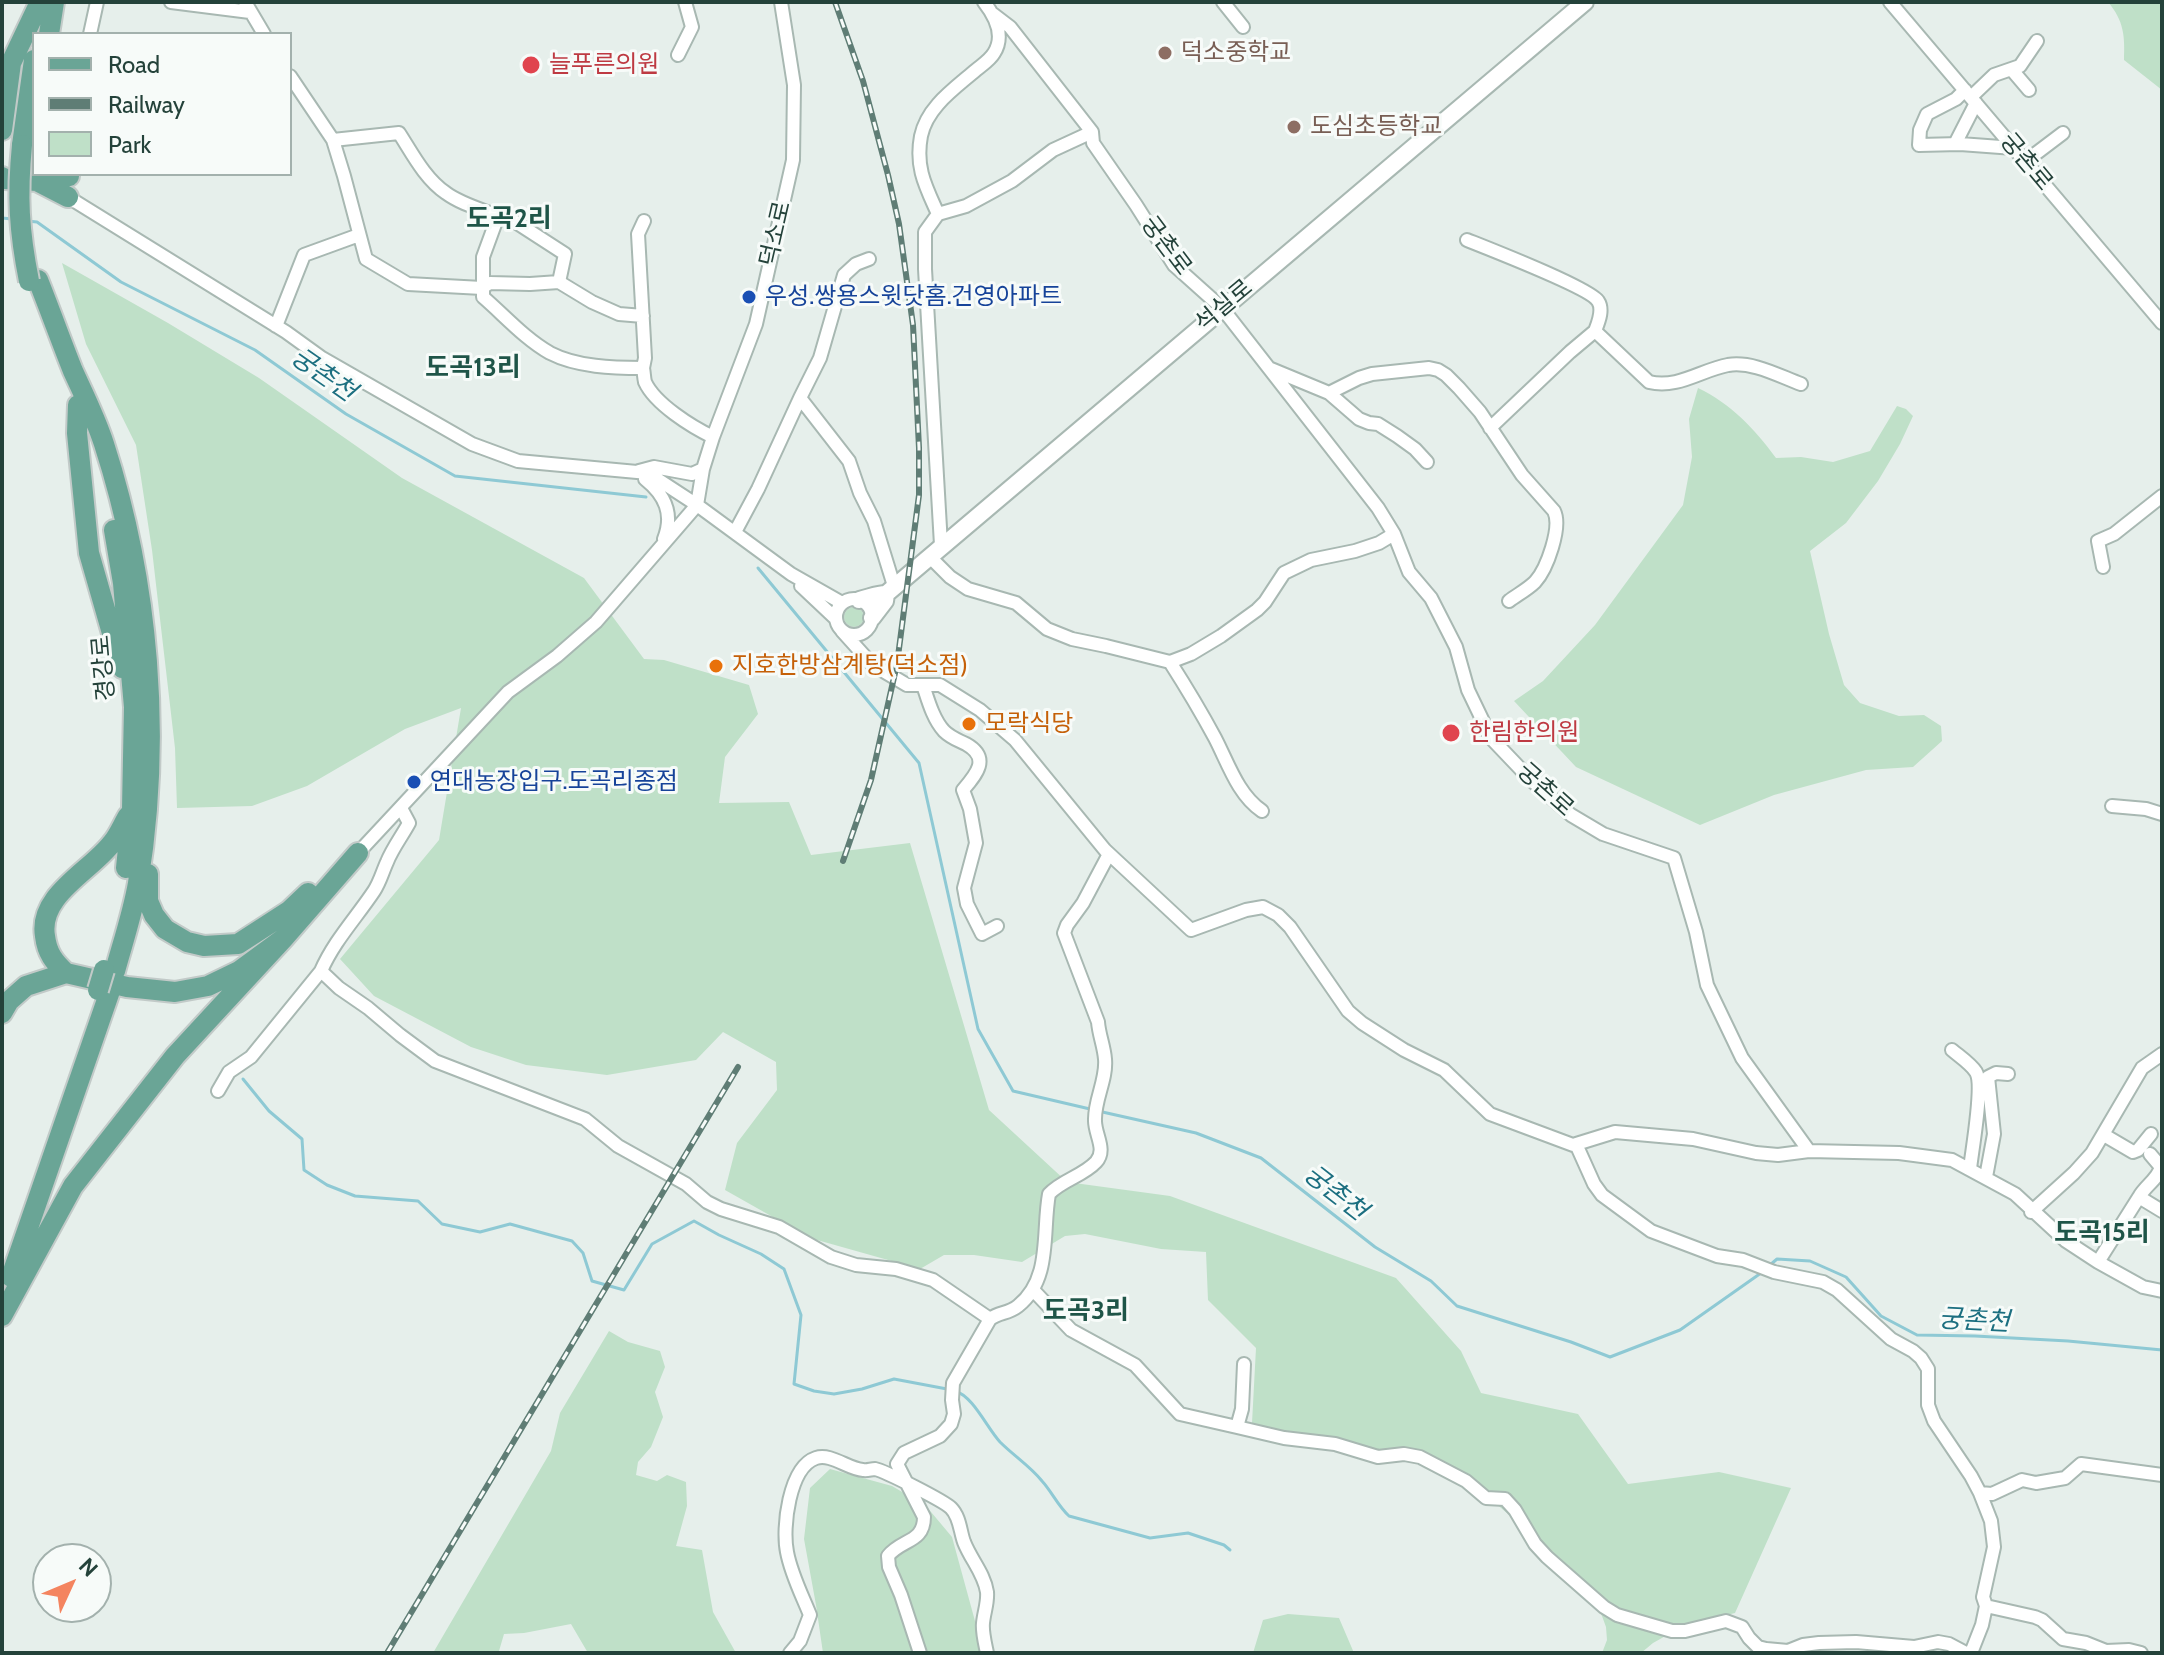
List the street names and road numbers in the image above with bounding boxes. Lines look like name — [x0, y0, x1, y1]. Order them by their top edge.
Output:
street label: 궁촌로 — [1994, 127, 2058, 197]
street label: 덕소로 — [755, 198, 797, 270]
street label: 궁촌로 — [1135, 211, 1197, 281]
street label: 석실로 — [1189, 274, 1259, 338]
street label: 경강로 — [87, 634, 121, 702]
street label: 궁촌로 — [1511, 757, 1579, 823]

